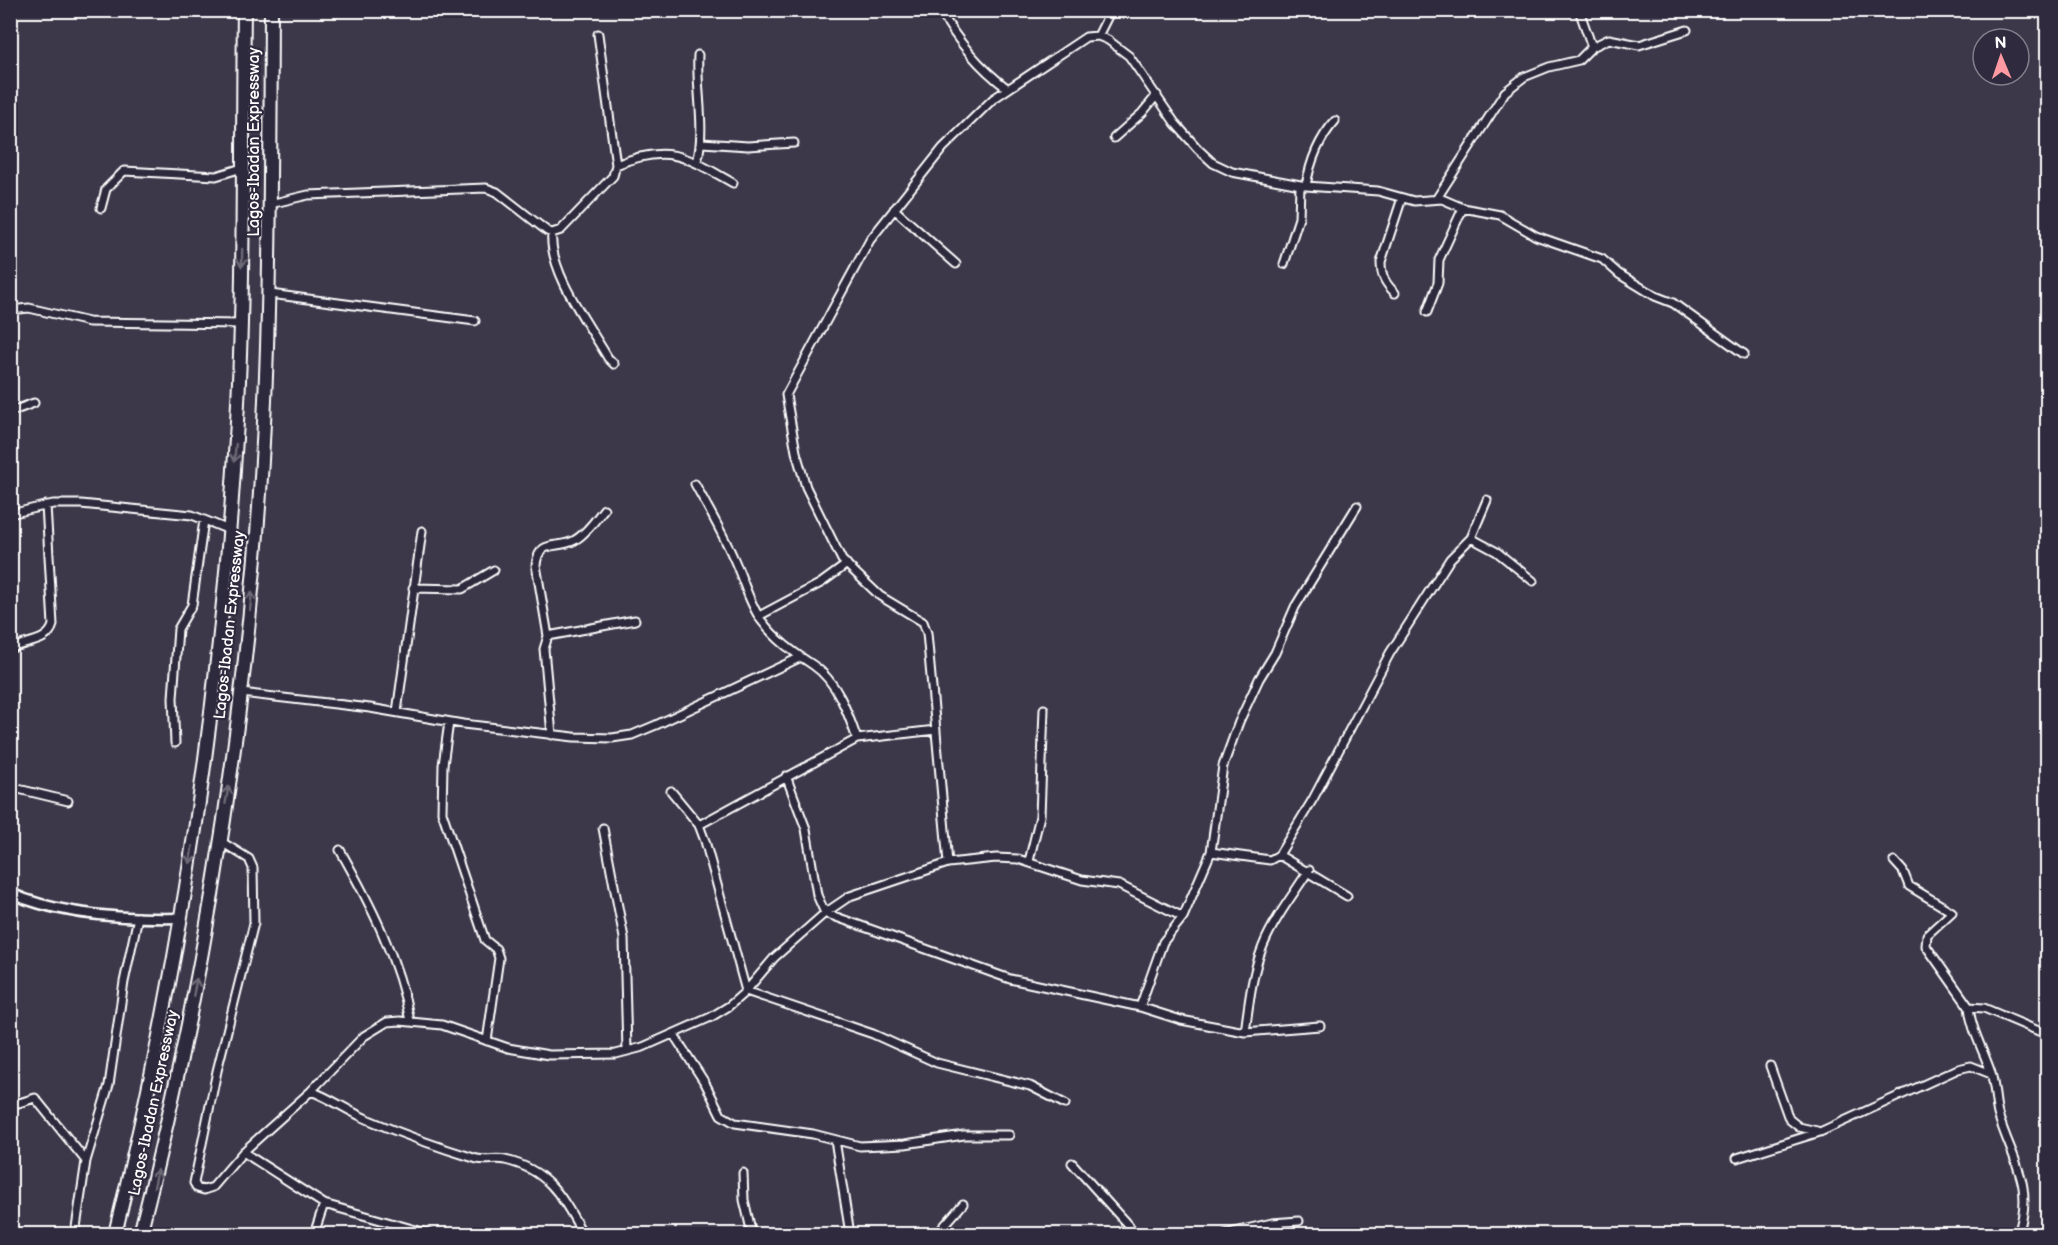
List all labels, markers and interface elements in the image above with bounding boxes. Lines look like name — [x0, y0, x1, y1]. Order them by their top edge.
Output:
north arrow — [1971, 27, 2031, 87]
text: N — [1994, 34, 2007, 53]
street label: Lagos-Ibadan Expressway — [245, 47, 264, 237]
one-way arrow — [236, 247, 248, 267]
one-way arrow — [230, 442, 241, 462]
street label: Lagos-Ibadan Expressway — [211, 529, 249, 720]
one-way arrow — [246, 592, 257, 612]
one-way arrow — [222, 785, 233, 805]
one-way arrow — [185, 845, 196, 865]
one-way arrow — [190, 978, 201, 997]
street label: Lagos-Ibadan Expressway — [125, 1008, 183, 1198]
one-way arrow — [150, 1169, 162, 1188]

